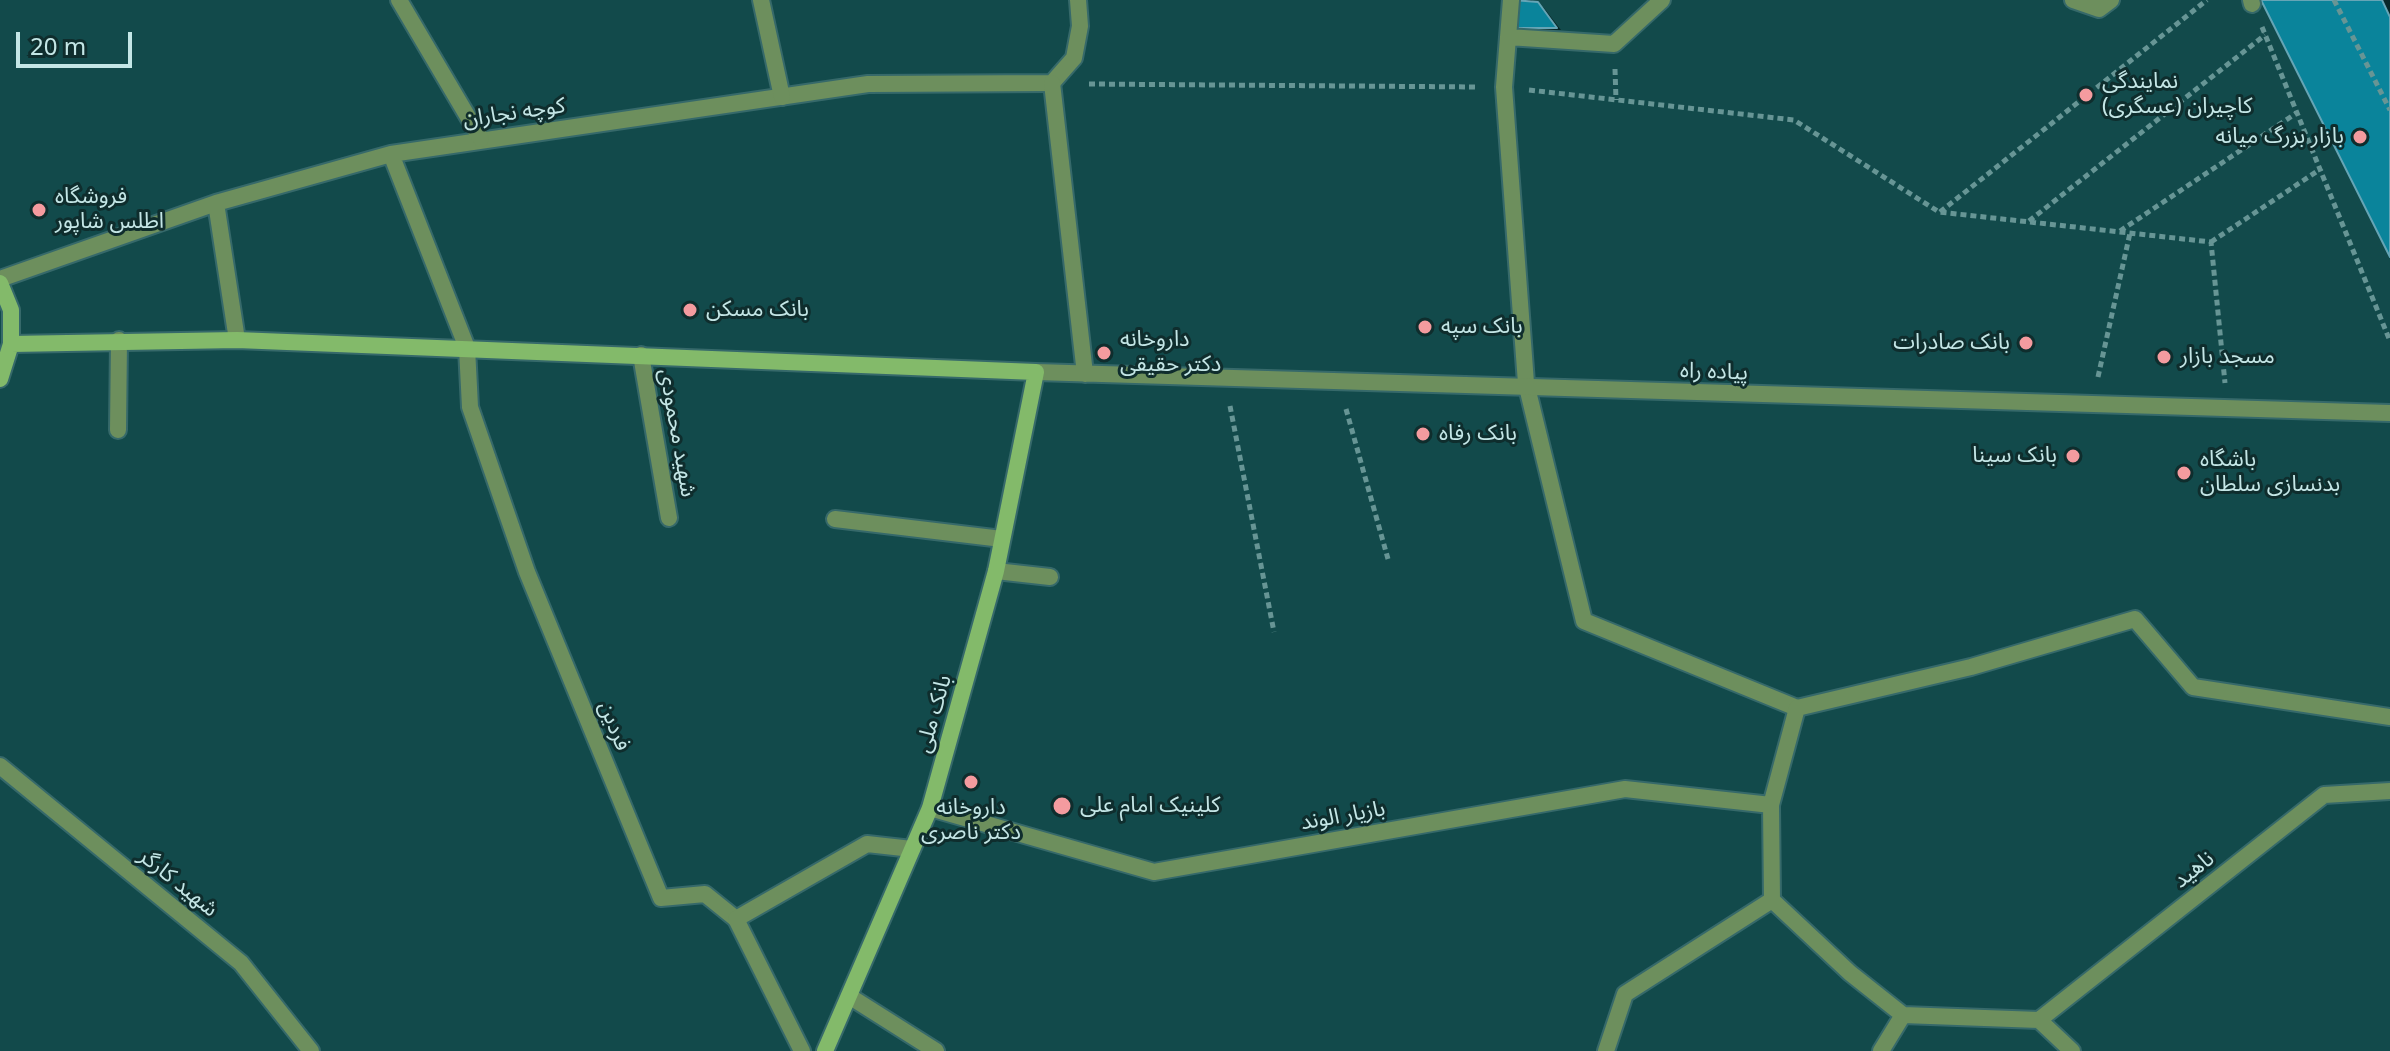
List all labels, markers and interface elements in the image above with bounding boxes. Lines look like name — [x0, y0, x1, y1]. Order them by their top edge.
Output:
scale bar — [20, 16, 136, 66]
text: 20 m — [30, 29, 86, 62]
place label: نمایندگی کاچیران (عسگری) — [2102, 69, 2252, 120]
marker: نمایندگی کاچیران (عسگری) — [2077, 86, 2095, 104]
street label: کوچه نجاران — [461, 93, 567, 133]
place label: بازار بزرگ میانه — [2216, 124, 2344, 150]
marker: بازار بزرگ میانه — [2351, 128, 2369, 146]
place label: فروشگاه اطلس شاپور — [55, 184, 164, 236]
marker: فروشگاه اطلس شاپور — [30, 201, 48, 219]
place label: بانک مسکن — [706, 297, 809, 323]
marker: بانک مسکن — [681, 301, 699, 319]
place label: بانک سپه — [1441, 314, 1523, 340]
marker: بانک سپه — [1416, 318, 1434, 336]
place label: داروخانه دکتر حقیقی — [1120, 327, 1221, 378]
place label: بانک صادرات — [1893, 330, 2010, 356]
marker: بانک صادرات — [2017, 334, 2035, 352]
marker: داروخانه دکتر حقیقی — [1095, 344, 1113, 362]
place label: مسجد بازار — [2180, 344, 2275, 370]
marker: مسجد بازار — [2155, 348, 2173, 366]
street label: پیاده راه — [1680, 358, 1748, 386]
street label: شهید محمودی — [653, 367, 701, 499]
place label: بانک رفاه — [1439, 421, 1517, 447]
marker: بانک رفاه — [1414, 425, 1432, 443]
place label: بانک سینا — [1972, 443, 2057, 469]
marker: بانک سینا — [2064, 447, 2082, 465]
place label: باشگاه بدنسازی سلطان — [2200, 447, 2340, 498]
marker: باشگاه بدنسازی سلطان — [2175, 464, 2193, 482]
street label: بانک ملی — [910, 672, 958, 756]
street label: فردین — [592, 697, 636, 755]
marker: داروخانه دکتر ناصری — [962, 773, 980, 791]
place label: کلینیک امام علی — [1080, 793, 1220, 819]
place label: داروخانه دکتر ناصری — [921, 795, 1021, 846]
marker: کلینیک امام علی — [1051, 795, 1073, 817]
street label: بازیار الوند — [1299, 796, 1387, 836]
street label: شهيد کارگر — [133, 843, 223, 923]
street label: ناهید — [2168, 846, 2220, 894]

